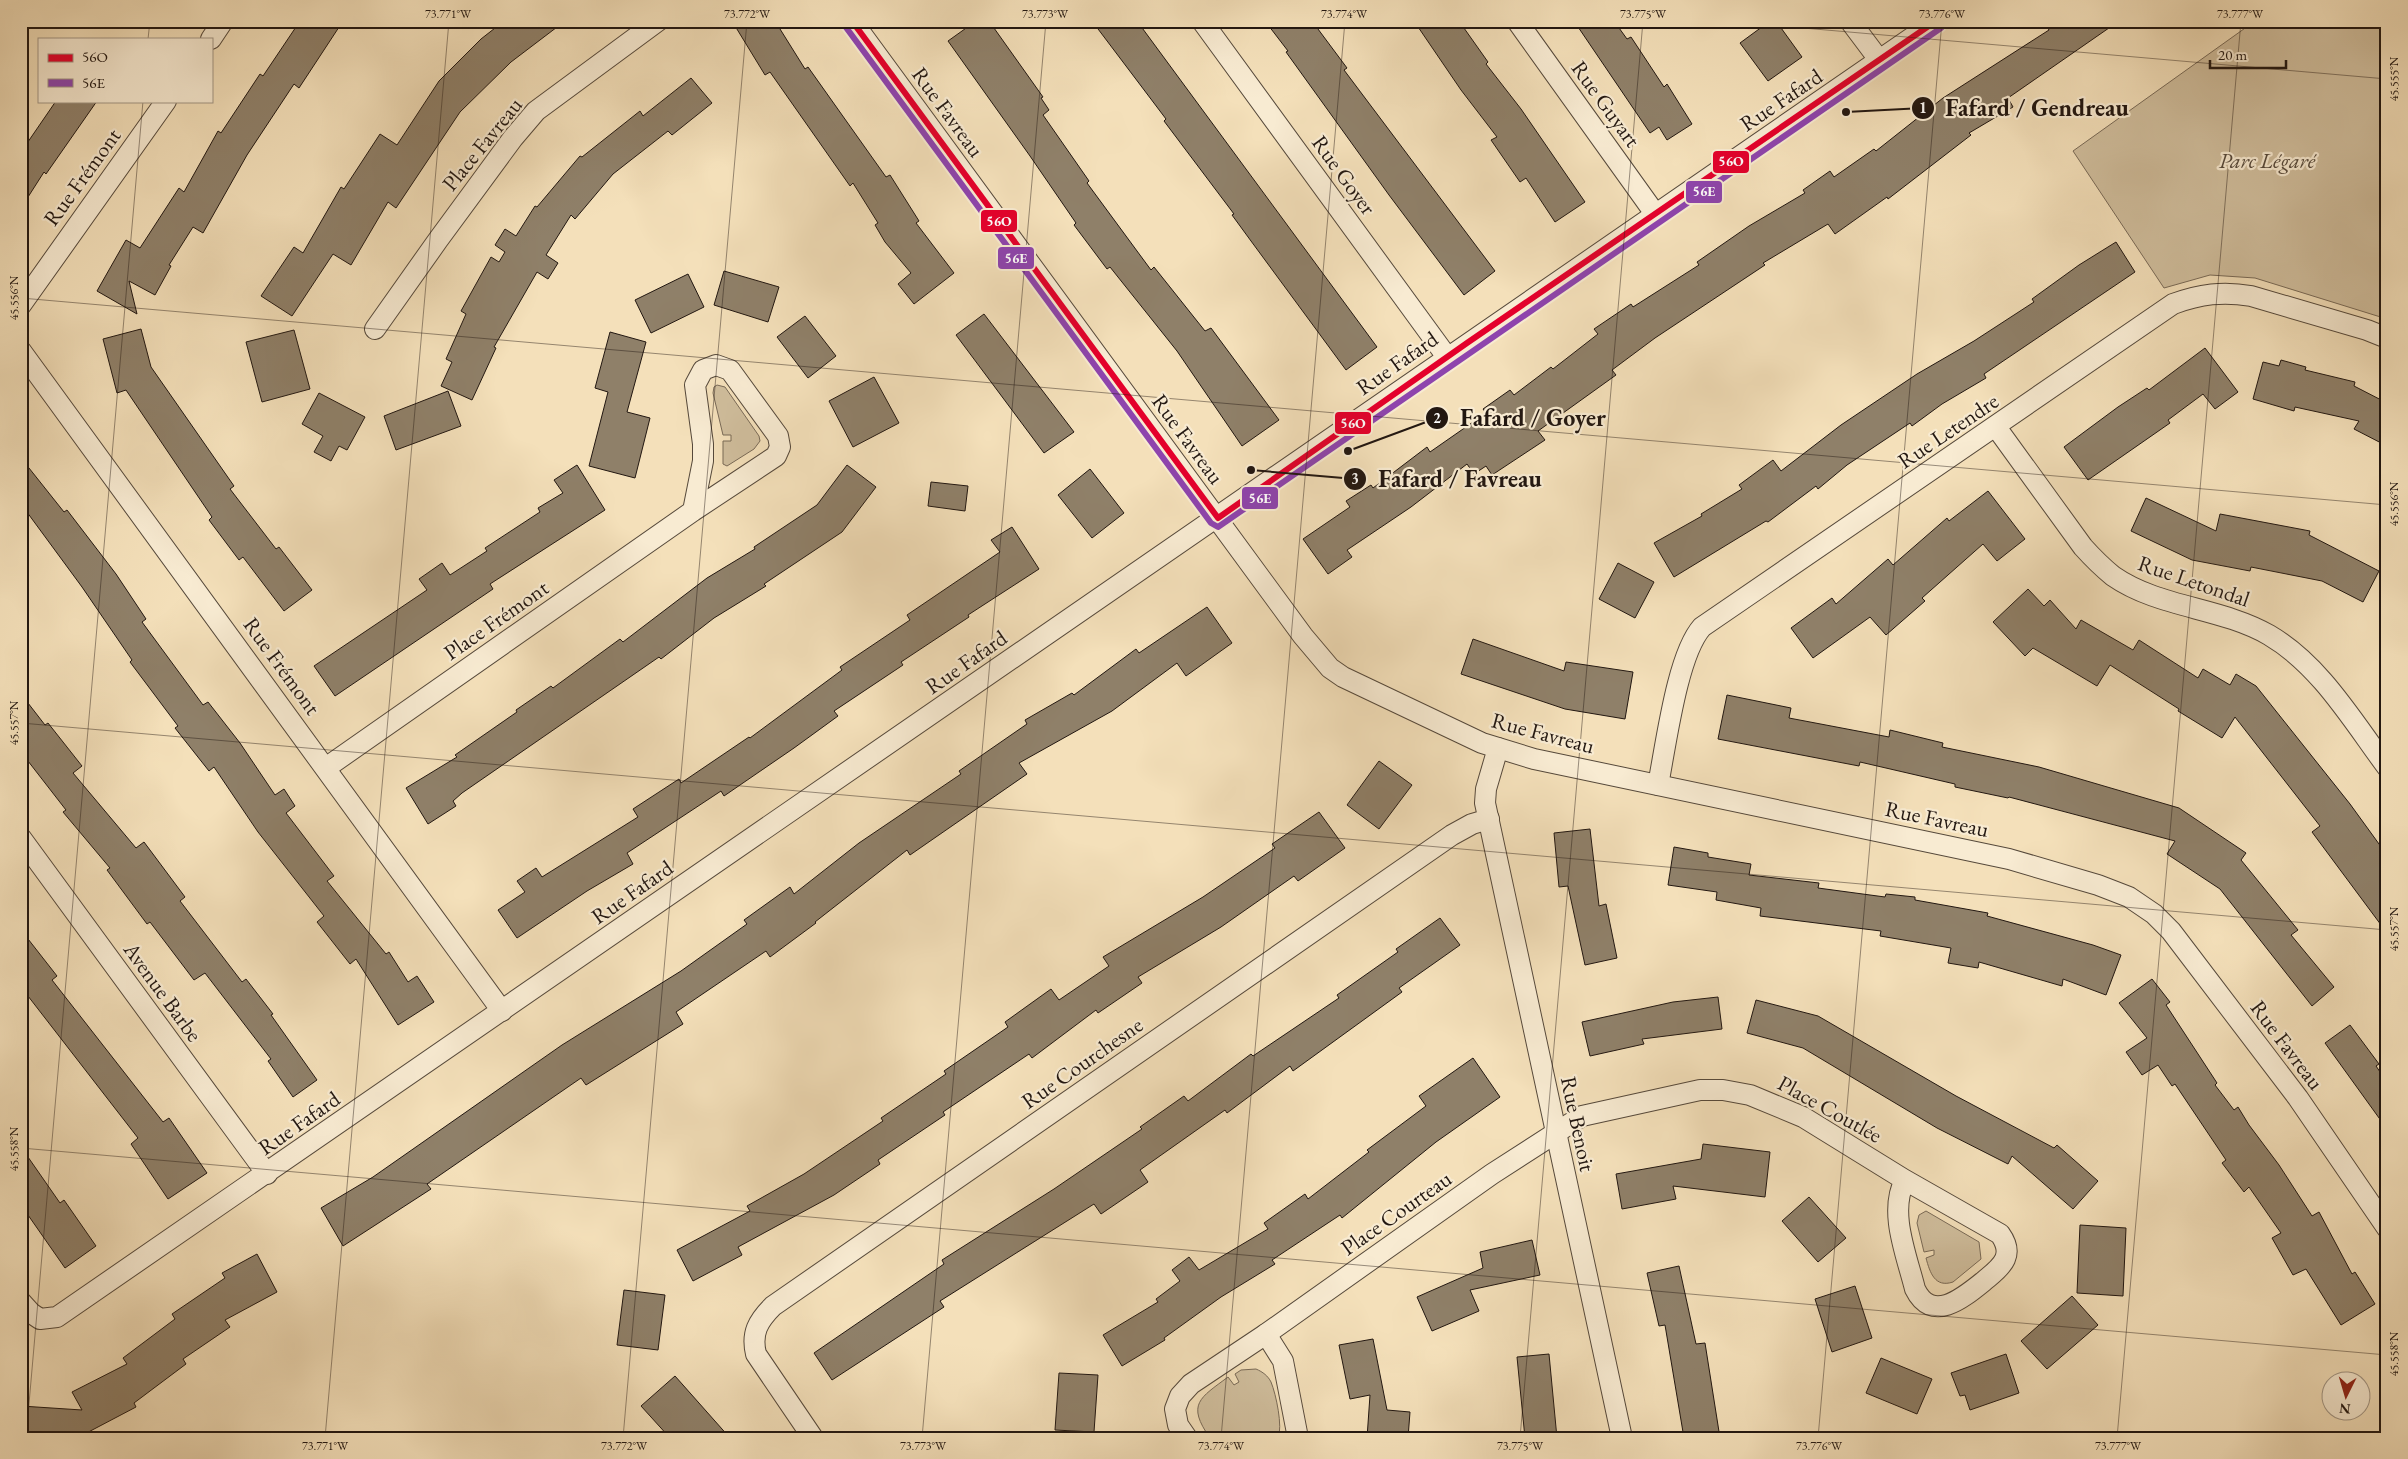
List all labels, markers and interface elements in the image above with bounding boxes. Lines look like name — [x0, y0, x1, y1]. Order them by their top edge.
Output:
text: 73.771°W — [425, 6, 472, 22]
text: 73.772°W — [724, 6, 771, 22]
text: 73.773°W — [1022, 6, 1069, 22]
text: 73.774°W — [1321, 6, 1368, 22]
text: 73.775°W — [1620, 6, 1667, 22]
text: 73.776°W — [1919, 6, 1966, 22]
text: 73.777°W — [2217, 6, 2264, 22]
legend — [38, 38, 212, 102]
scale bar — [2210, 38, 2287, 70]
text: 20 m — [2218, 45, 2247, 64]
text: 56O — [82, 47, 108, 66]
street label: Rue Guyart — [1565, 55, 1647, 153]
text: 45.555°N — [2386, 56, 2402, 101]
street label: Rue Favreau — [905, 61, 991, 163]
street label: Rue Fafard — [1734, 61, 1829, 138]
text: 56E — [82, 73, 105, 92]
callout: Fafard / Gendreau — [1910, 88, 2138, 127]
street label: Place Favreau — [435, 91, 529, 197]
text: Fafard / Gendreau — [1945, 92, 2129, 123]
text: 1 — [1919, 98, 1927, 117]
street label: Rue Frémont — [37, 122, 127, 232]
street label: Rue Goyer — [1305, 129, 1383, 221]
park label: Parc Légaré — [2219, 146, 2318, 175]
line badge: 56O — [1712, 150, 1750, 174]
text: 56O — [1718, 152, 1744, 170]
line badge: 56E — [1685, 180, 1723, 204]
text: 56E — [1693, 182, 1715, 200]
line badge: 56O — [980, 209, 1018, 233]
text: 56O — [986, 212, 1012, 230]
line badge: 56E — [997, 246, 1035, 270]
text: 56E — [1005, 249, 1027, 267]
text: 45.556°N — [6, 275, 22, 320]
street label: Rue Fafard — [1350, 324, 1444, 402]
street label: Rue Letendre — [1892, 386, 2004, 475]
street label: Rue Favreau — [1145, 388, 1231, 490]
callout: Fafard / Goyer — [1425, 399, 1616, 438]
text: Fafard / Goyer — [1460, 402, 1606, 434]
text: 2 — [1433, 408, 1441, 427]
line badge: 56O — [1334, 411, 1372, 435]
text: 56O — [1340, 414, 1366, 432]
callout: Fafard / Favreau — [1343, 459, 1551, 498]
text: Fafard / Favreau — [1378, 463, 1542, 494]
text: 3 — [1351, 469, 1359, 488]
text: 45.556°N — [2386, 481, 2402, 526]
line badge: 56E — [1241, 486, 1279, 510]
text: 56E — [1249, 489, 1271, 507]
street label: Rue Letondal — [2134, 548, 2254, 614]
street label: Place Frémont — [438, 573, 554, 667]
street label: Rue Frémont — [237, 611, 327, 721]
street label: Rue Fafard — [919, 623, 1013, 701]
text: 45.557°N — [6, 700, 22, 745]
street label: Rue Favreau — [1488, 705, 1598, 761]
street label: Rue Favreau — [1883, 794, 1992, 844]
street label: Rue Fafard — [585, 853, 679, 931]
text: 45.557°N — [2386, 906, 2402, 951]
street label: Avenue Barbe — [116, 936, 209, 1048]
street label: Rue Favreau — [2244, 994, 2330, 1096]
street label: Rue Courchesne — [1016, 1010, 1149, 1116]
street label: Place Coutlée — [1773, 1068, 1888, 1150]
street label: Rue Benoit — [1554, 1074, 1602, 1174]
street label: Rue Fafard — [252, 1084, 346, 1162]
text: 45.558°N — [6, 1126, 22, 1171]
street label: Place Courteau — [1335, 1164, 1457, 1262]
text: 45.558°N — [2386, 1331, 2402, 1376]
north arrow — [2320, 1372, 2370, 1422]
text: N — [2338, 1399, 2351, 1418]
text: 73.771°W — [302, 1438, 349, 1454]
text: 73.772°W — [601, 1438, 648, 1454]
text: 73.773°W — [900, 1438, 947, 1454]
text: 73.774°W — [1198, 1438, 1245, 1454]
text: 73.775°W — [1497, 1438, 1544, 1454]
text: 73.776°W — [1796, 1438, 1843, 1454]
text: 73.777°W — [2095, 1438, 2142, 1454]

